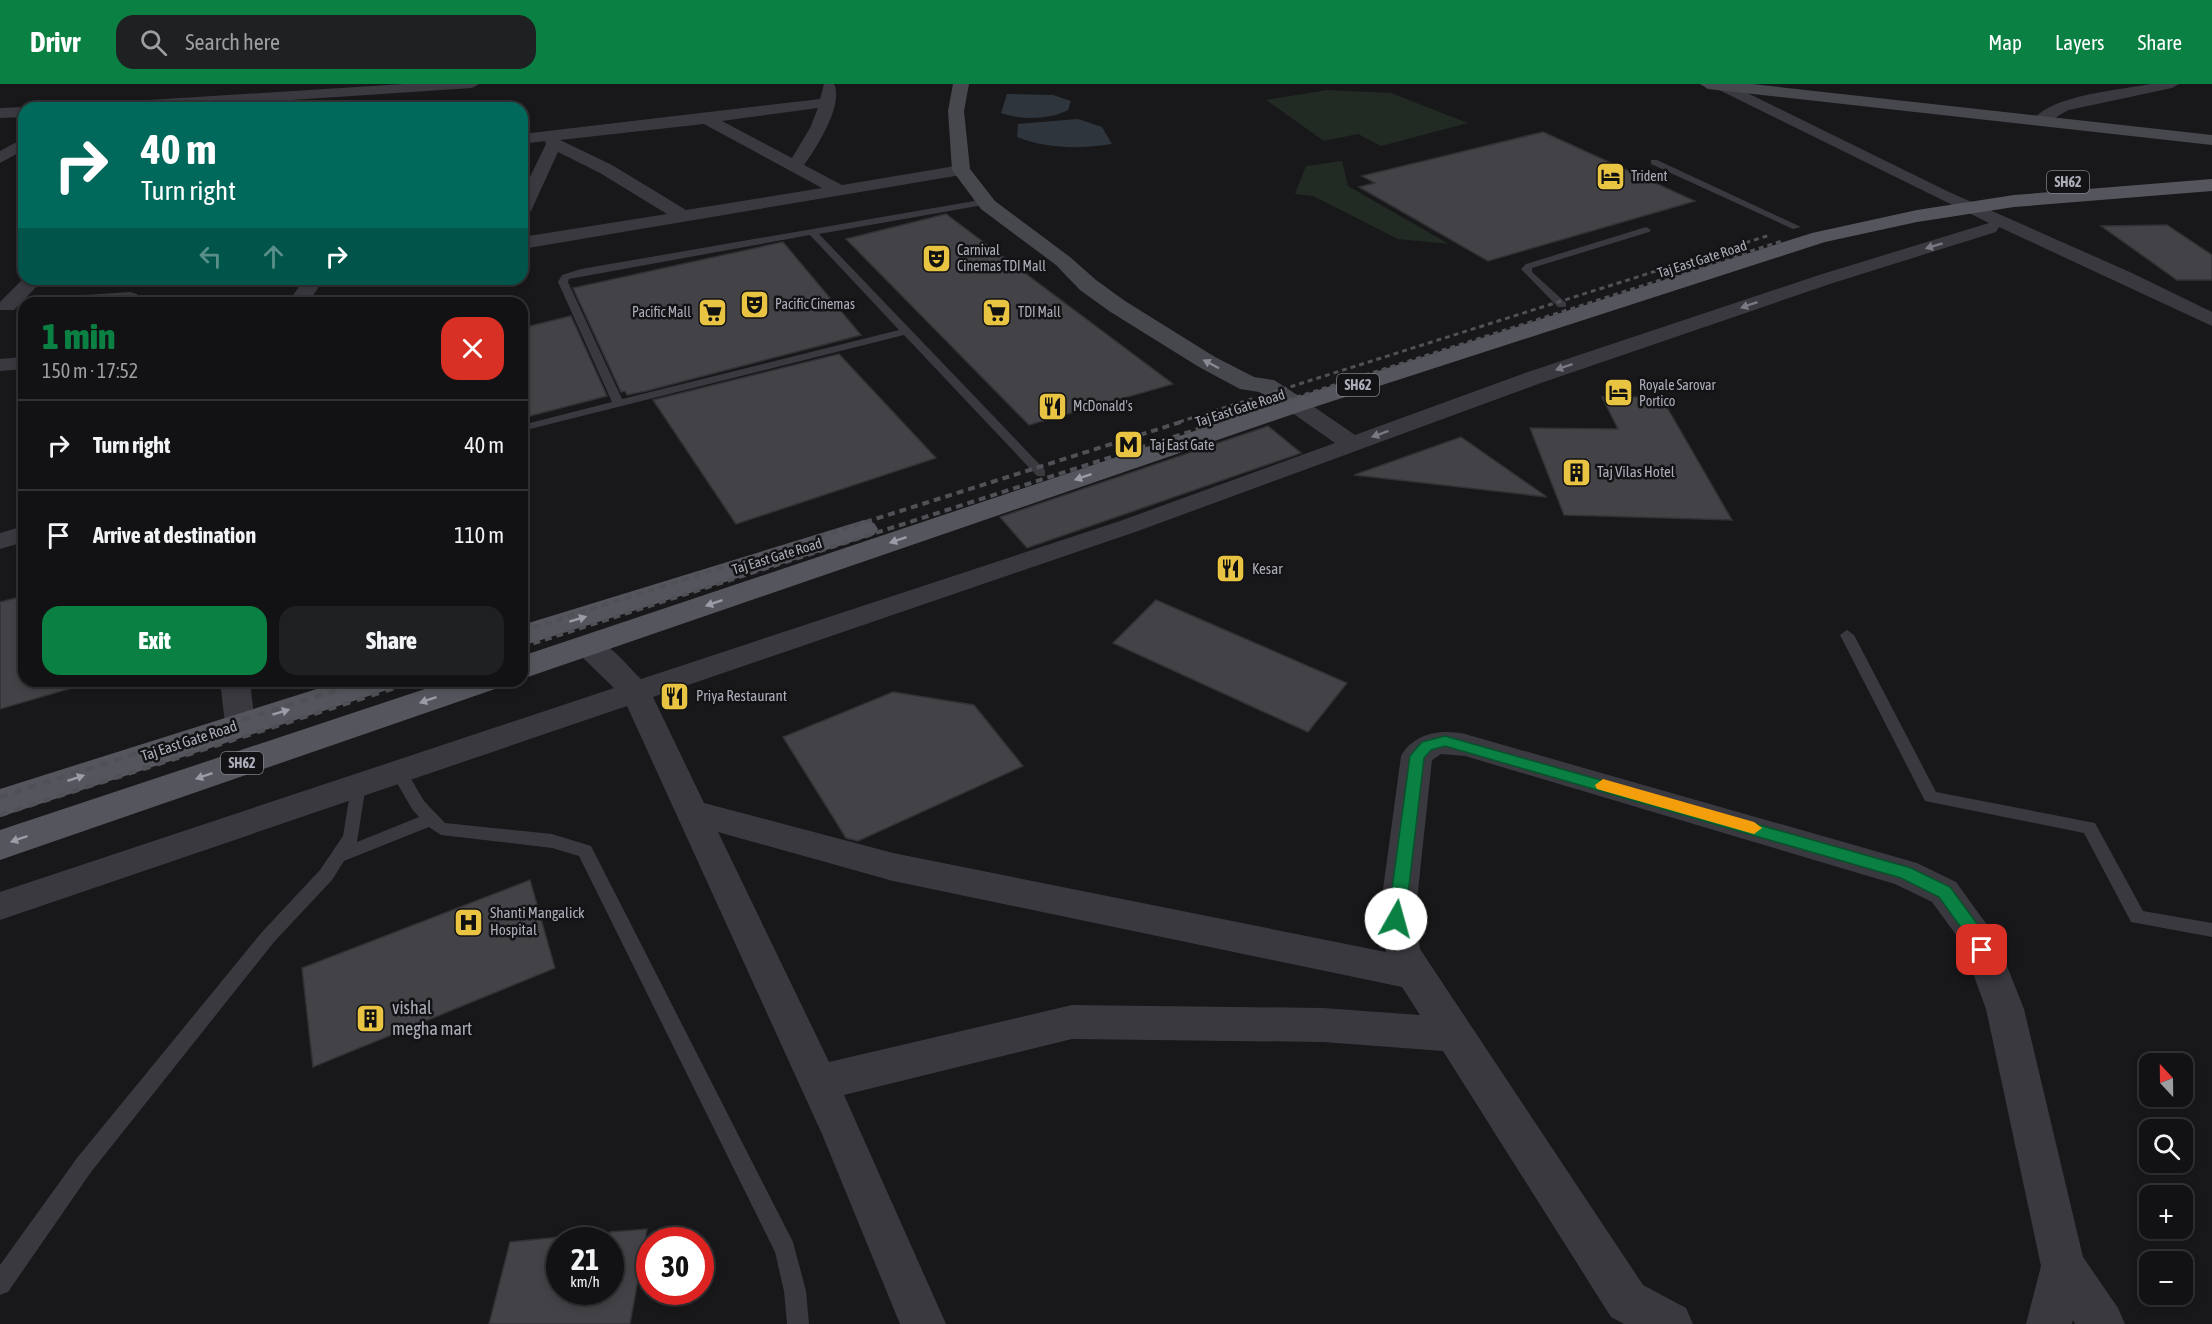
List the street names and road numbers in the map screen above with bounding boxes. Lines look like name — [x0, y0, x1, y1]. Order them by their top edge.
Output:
road number: SH62 — [2047, 171, 2089, 193]
street label: Taj East Gate Road — [1655, 237, 1749, 281]
road number: SH62 — [1337, 374, 1379, 396]
street label: Taj East Gate Road — [1193, 386, 1287, 430]
street label: Taj East Gate Road — [730, 535, 824, 577]
street label: Taj East Gate Road — [139, 717, 239, 764]
road number: SH62 — [221, 752, 263, 774]

